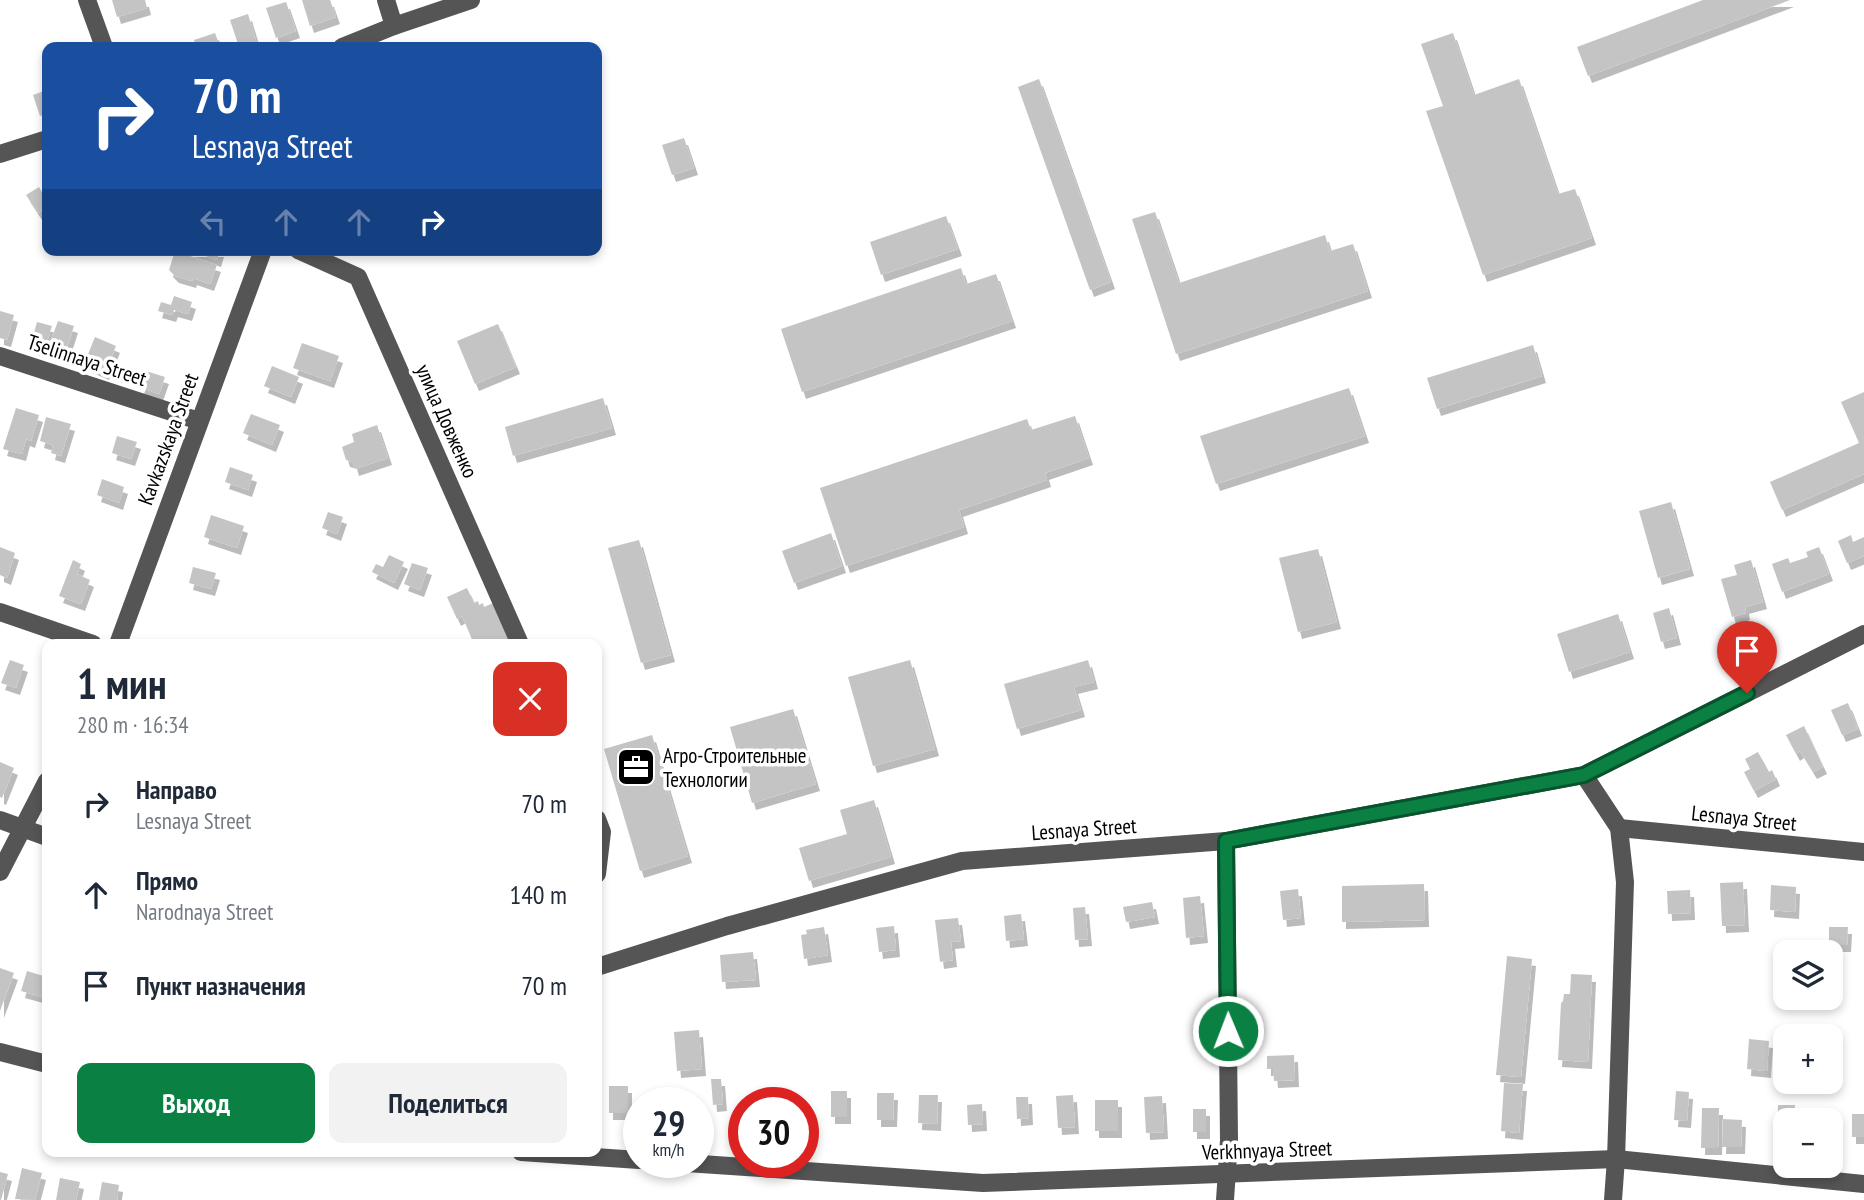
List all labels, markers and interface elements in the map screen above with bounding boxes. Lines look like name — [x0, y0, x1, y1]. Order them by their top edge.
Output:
text: 70 m — [192, 63, 281, 127]
icon: right — [77, 70, 168, 161]
text: Lesnaya Street — [192, 125, 353, 167]
icon: left — [194, 203, 232, 241]
icon: ahead — [267, 203, 305, 241]
icon: ahead — [340, 203, 378, 241]
icon: right — [413, 203, 451, 241]
street label: Tselinnaya Street — [24, 328, 150, 392]
street label: улица Довженко — [410, 360, 484, 482]
street label: Kavkazskaya Street — [132, 369, 204, 509]
pin — [1717, 621, 1777, 693]
icon: arrive — [1728, 632, 1766, 670]
text: 1 мин — [77, 656, 167, 711]
button: close — [493, 662, 567, 736]
text: 280 m · 16:34 — [77, 710, 189, 739]
place label: Агро-Строительные Технологии — [663, 742, 807, 793]
office icon: Агро-Строительные Технологии — [615, 746, 657, 788]
text: Направо — [136, 773, 217, 806]
icon: right — [77, 785, 115, 823]
text: 70 m — [521, 787, 567, 820]
street label: Lesnaya Street — [1690, 799, 1798, 837]
text: Lesnaya Street — [136, 806, 251, 835]
street label: Lesnaya Street — [1030, 812, 1138, 846]
text: Прямо — [136, 864, 198, 897]
icon: ahead — [77, 876, 115, 914]
text: 140 m — [509, 878, 567, 911]
text: Narodnaya Street — [136, 897, 273, 926]
map controls — [1773, 940, 1843, 1178]
button: layers — [1773, 940, 1843, 1010]
icon: arrive — [77, 967, 115, 1005]
text: Пункт назначения — [136, 969, 306, 1002]
text: 70 m — [521, 969, 567, 1002]
position arrow — [1191, 994, 1265, 1068]
button: + — [1773, 1024, 1843, 1094]
button: Выход — [77, 1063, 315, 1143]
button: Поделиться — [329, 1063, 567, 1143]
speed limit sign: 30 — [728, 1087, 819, 1178]
text: 29 — [652, 1100, 685, 1146]
button: − — [1773, 1108, 1843, 1178]
street label: Verkhnyaya Street — [1200, 1134, 1333, 1166]
text: km/h — [653, 1138, 684, 1161]

